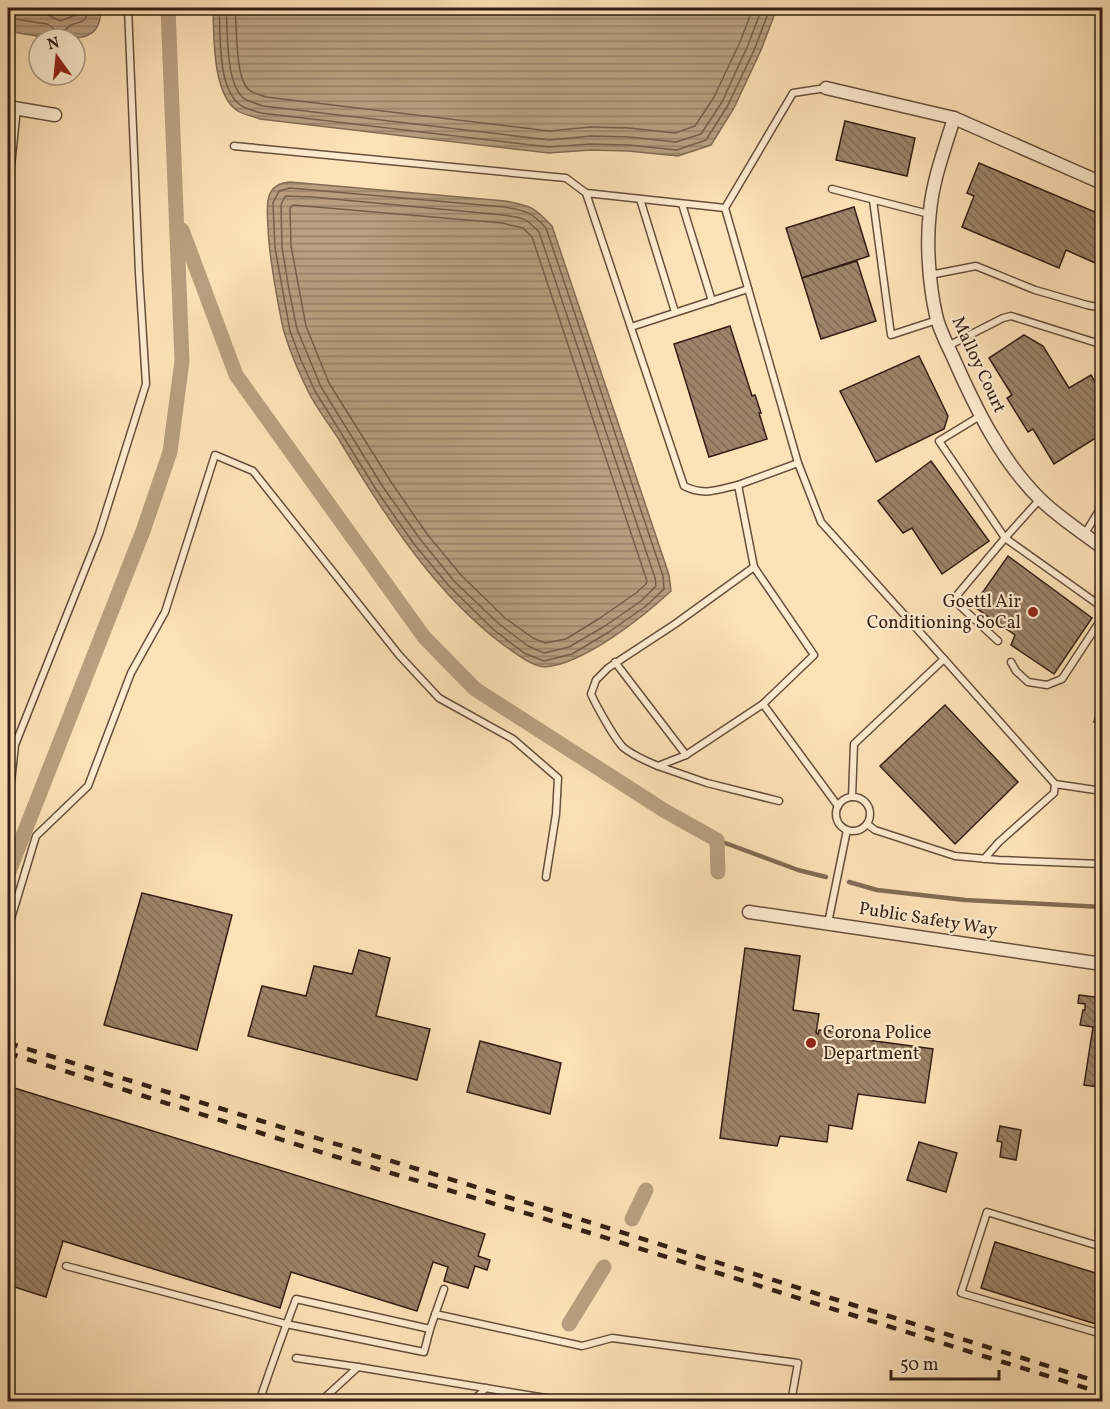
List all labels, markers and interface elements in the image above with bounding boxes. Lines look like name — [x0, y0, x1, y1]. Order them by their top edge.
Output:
north arrow — [27, 27, 87, 87]
text: N — [45, 32, 62, 57]
street label: Malloy Court — [945, 313, 1011, 417]
place label: Goettl Air Conditioning SoCal — [867, 590, 1021, 636]
marker: Goettl Air Conditioning SoCal — [1026, 605, 1040, 619]
street label: Public Safety Way — [857, 897, 999, 943]
place label: Corona Police Department — [823, 1021, 932, 1067]
marker: Corona Police Department — [804, 1036, 818, 1050]
scale bar — [891, 1343, 999, 1381]
text: 50 m — [900, 1353, 939, 1378]

